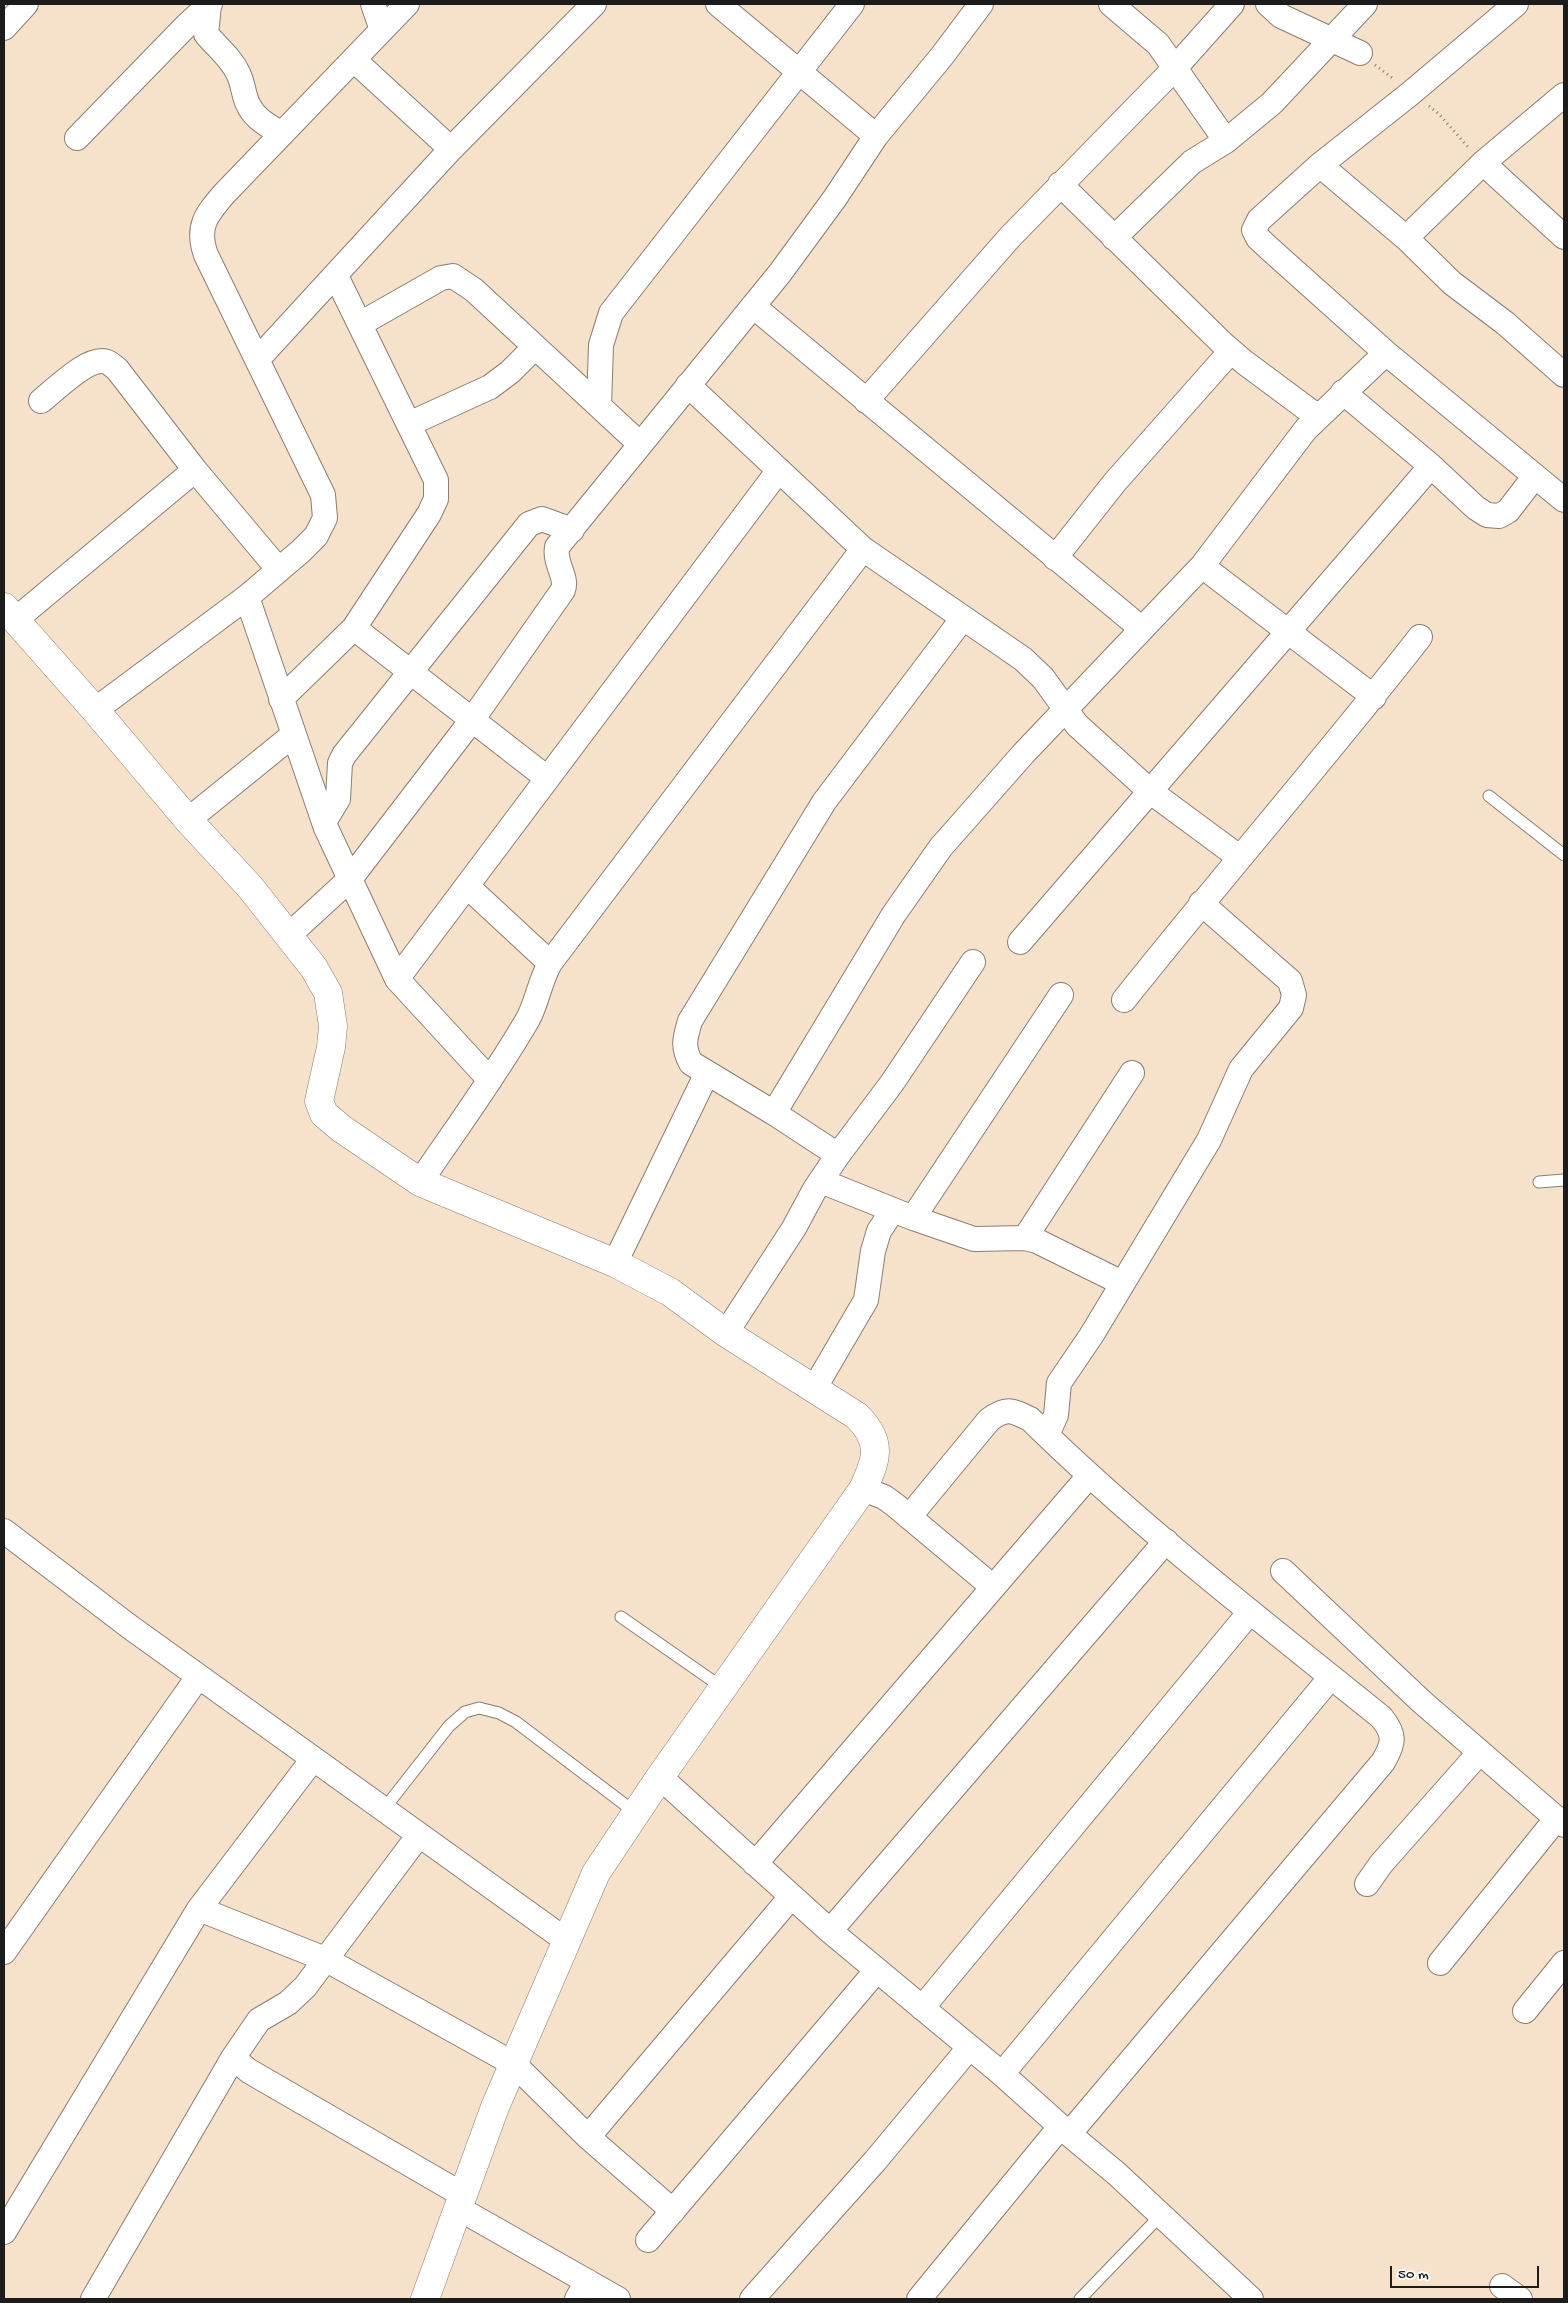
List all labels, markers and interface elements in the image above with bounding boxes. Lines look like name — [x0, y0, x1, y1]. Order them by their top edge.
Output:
scale bar — [1393, 2256, 1542, 2288]
text: 50 m — [1398, 2266, 1429, 2284]

